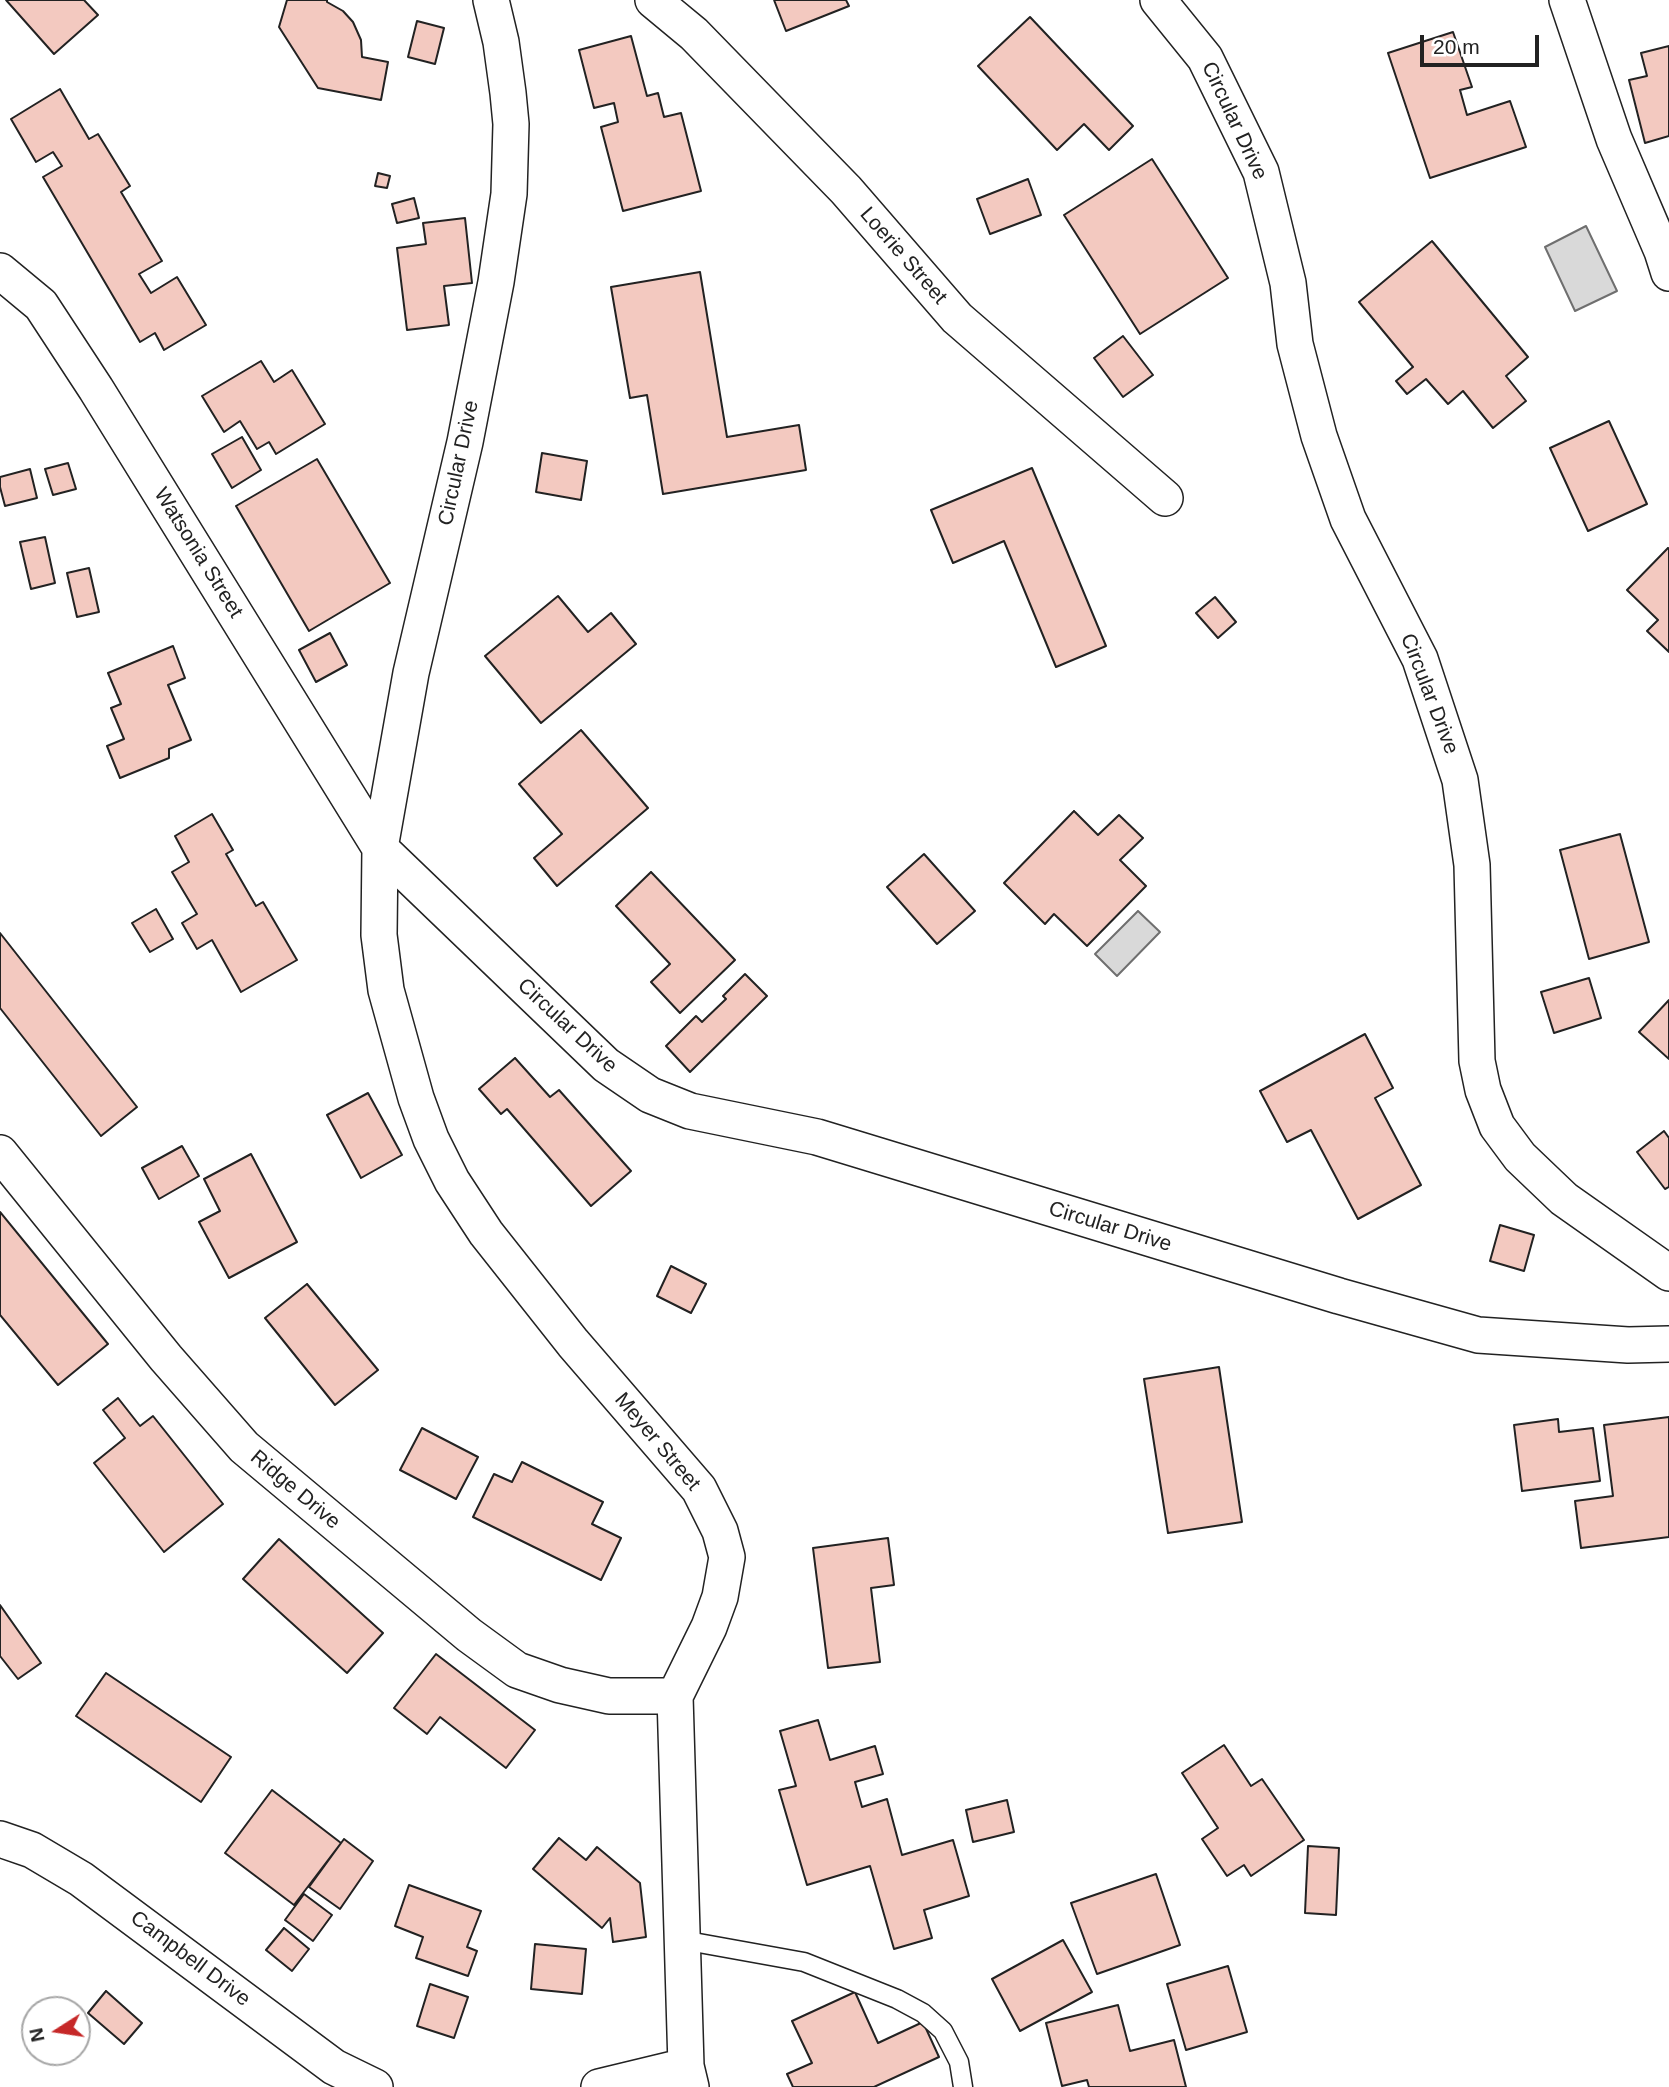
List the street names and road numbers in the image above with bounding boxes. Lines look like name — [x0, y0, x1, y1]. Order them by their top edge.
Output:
street label: Circular Drive — [1196, 58, 1272, 184]
street label: Loerie Street — [854, 202, 952, 310]
street label: Circular Drive — [433, 398, 485, 528]
street label: Watsonia Street — [148, 483, 248, 623]
street label: Circular Drive — [1394, 630, 1464, 758]
street label: Circular Drive — [512, 973, 622, 1079]
street label: Circular Drive — [1046, 1196, 1174, 1258]
street label: Meyer Street — [609, 1388, 705, 1496]
street label: Ridge Drive — [245, 1445, 345, 1535]
street label: Campbell Drive — [125, 1906, 255, 2012]

